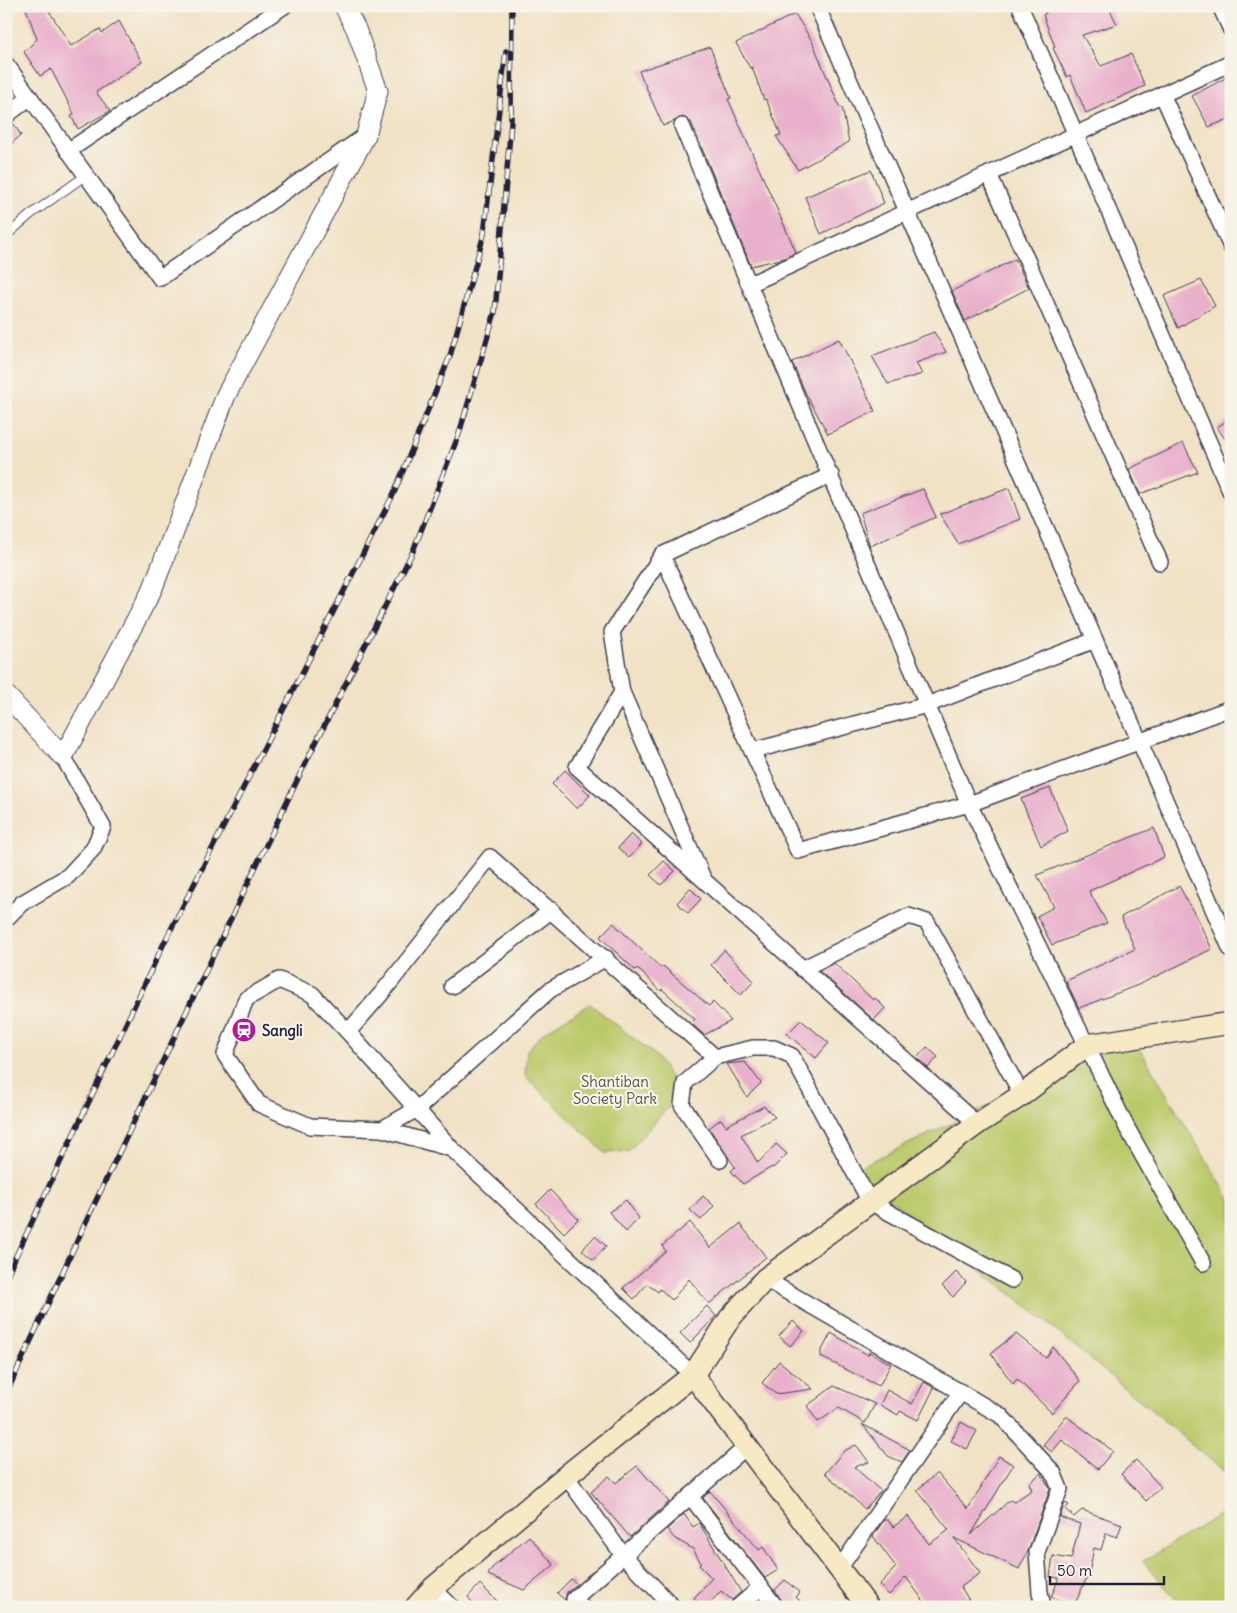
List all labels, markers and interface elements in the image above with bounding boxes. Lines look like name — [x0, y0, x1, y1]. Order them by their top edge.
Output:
station icon: Sangli — [231, 1017, 257, 1043]
place label: Sangli — [262, 1021, 303, 1041]
park label: Shantiban Society Park — [573, 1072, 657, 1108]
scale bar — [1050, 1553, 1163, 1585]
text: 50 m — [1057, 1561, 1092, 1580]

